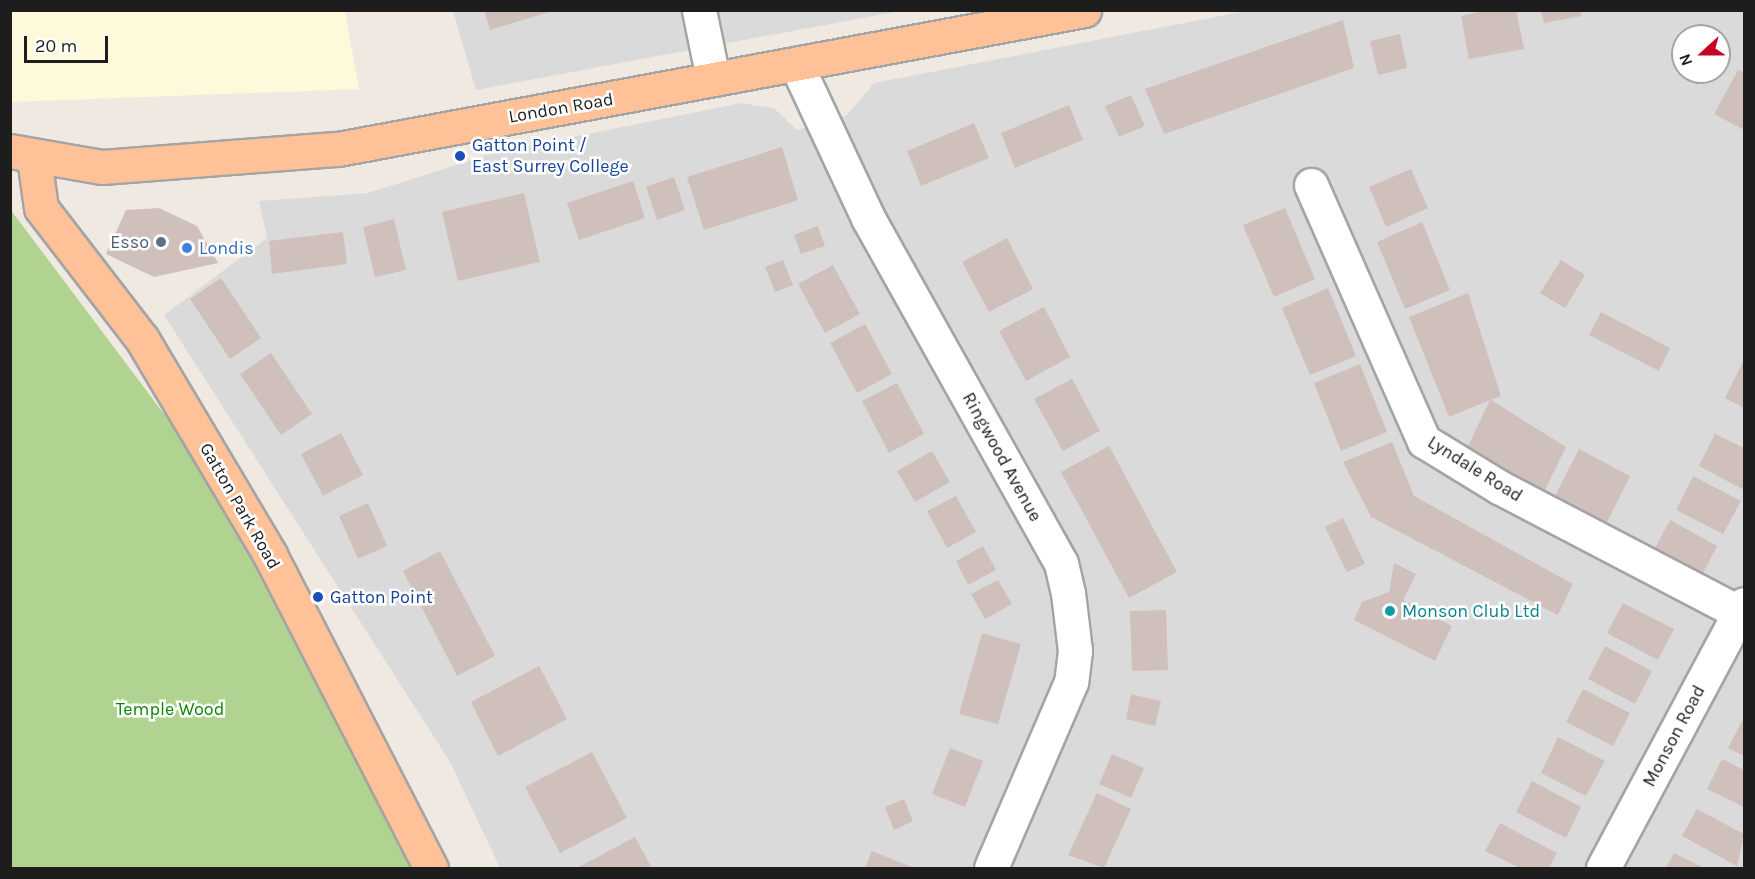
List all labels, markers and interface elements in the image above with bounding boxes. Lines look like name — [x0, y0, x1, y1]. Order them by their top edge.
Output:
scale bar — [27, 24, 111, 62]
north arrow — [1671, 24, 1731, 84]
text: 20 m — [35, 35, 77, 57]
text: N — [1675, 51, 1697, 69]
street label: London Road — [507, 88, 615, 128]
place label: Gatton Point / East Surrey College — [472, 135, 629, 178]
marker: Gatton Point / East Surrey College — [453, 149, 467, 163]
place label: Esso — [110, 231, 149, 253]
marker: Esso — [154, 235, 168, 249]
place label: Londis — [199, 237, 254, 259]
marker: Londis — [180, 241, 194, 255]
street label: Ringwood Avenue — [958, 389, 1046, 525]
street label: Lyndale Road — [1424, 431, 1526, 507]
street label: Gatton Park Road — [195, 439, 285, 573]
place label: Gatton Point — [330, 586, 433, 608]
marker: Gatton Point — [311, 590, 325, 604]
place label: Monson Club Ltd — [1402, 600, 1540, 622]
marker: Monson Club Ltd — [1383, 604, 1397, 618]
street label: Monson Road — [1638, 682, 1710, 790]
park label: Temple Wood — [116, 698, 224, 720]

